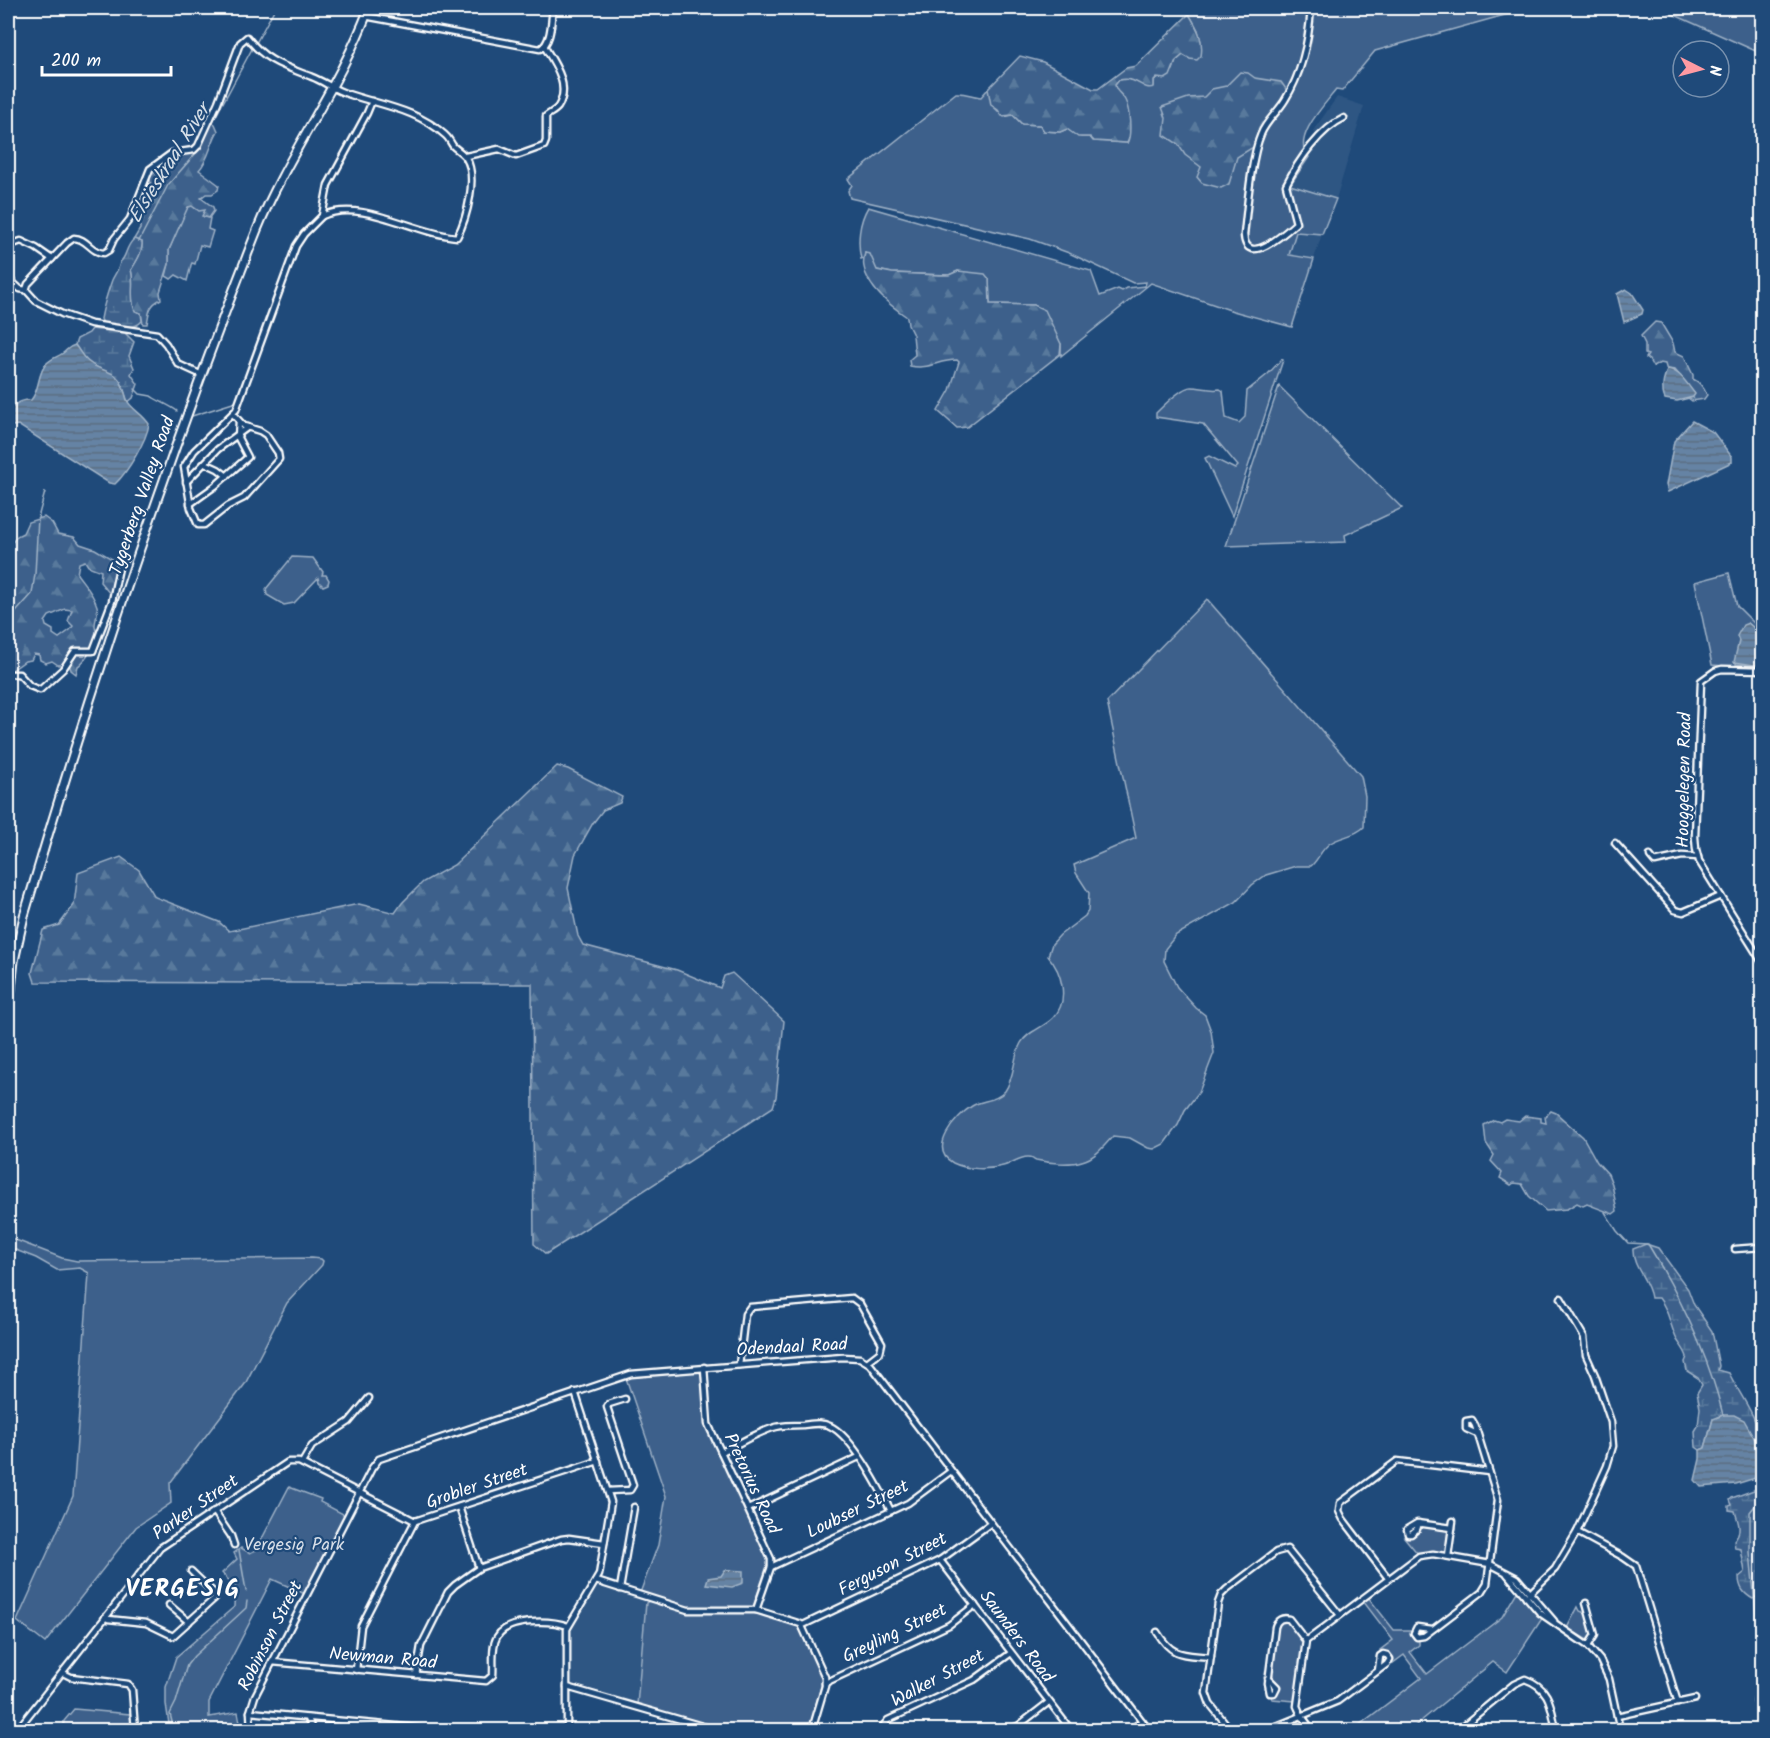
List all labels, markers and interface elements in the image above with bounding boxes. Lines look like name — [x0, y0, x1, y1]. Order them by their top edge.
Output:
scale bar — [42, 39, 171, 77]
north arrow — [1671, 39, 1731, 99]
text: 200 m — [51, 47, 101, 76]
text: N — [1701, 64, 1727, 77]
water label: Elsieskraal River — [121, 94, 222, 230]
street label: Tygerberg Valley Road — [102, 412, 184, 580]
street label: Hooggelegen Road — [1669, 711, 1701, 848]
street label: Odendaal Road — [736, 1331, 849, 1365]
street label: Pretorius Road — [715, 1429, 788, 1540]
street label: Grobler Street — [422, 1456, 533, 1518]
street label: Parker Street — [147, 1467, 246, 1548]
street label: Loubser Street — [802, 1472, 915, 1547]
street label: Ferguson Street — [833, 1525, 953, 1605]
park label: Vergesig Park — [244, 1531, 345, 1560]
district label: VERGESIG — [126, 1570, 240, 1609]
street label: Robinson Street — [231, 1575, 312, 1696]
street label: Saunders Road — [971, 1584, 1061, 1691]
street label: Greyling Street — [838, 1596, 953, 1672]
street label: Newman Road — [328, 1640, 439, 1678]
street label: Walker Street — [886, 1642, 991, 1716]

